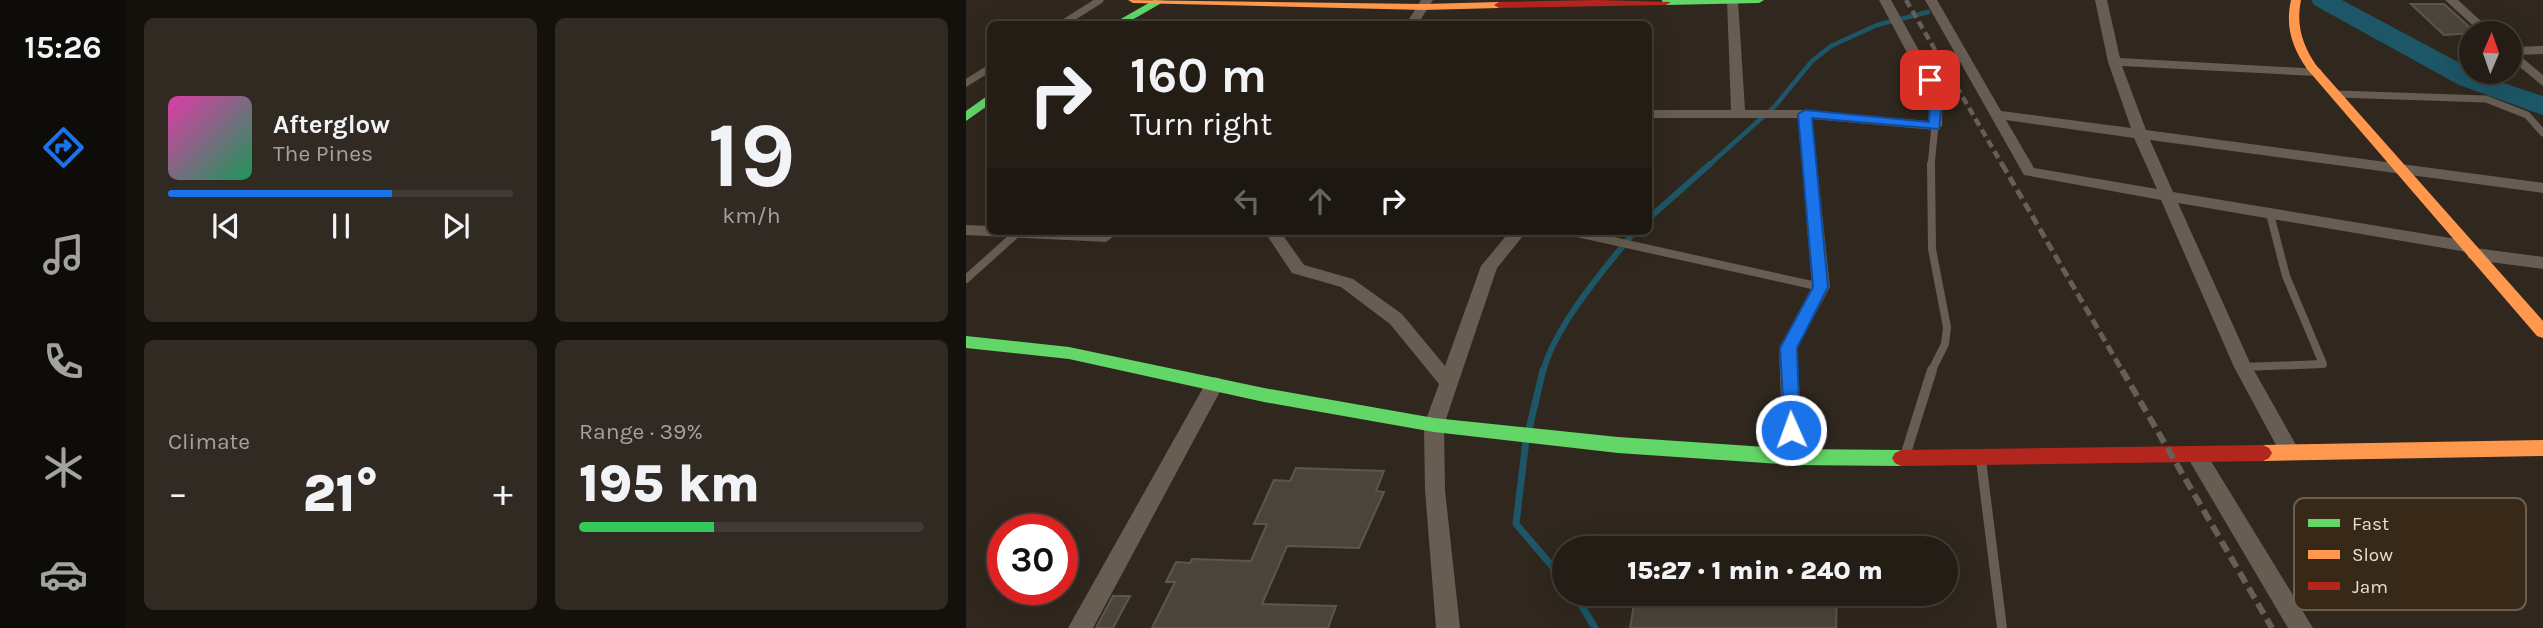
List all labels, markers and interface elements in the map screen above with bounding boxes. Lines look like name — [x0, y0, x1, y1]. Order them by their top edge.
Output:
north arrow — [2459, 21, 2522, 84]
map controls — [2459, 21, 2522, 84]
text: 15:26 — [24, 29, 102, 66]
text: 160 m — [1130, 47, 1267, 104]
icon: right — [1015, 49, 1106, 140]
pin — [1900, 50, 1960, 110]
icon: arrive — [1911, 61, 1949, 99]
text: 19 — [708, 103, 795, 209]
text: Turn right — [1130, 106, 1272, 143]
text: Afterglow — [273, 109, 390, 140]
icon: directions — [39, 123, 88, 172]
text: The Pines — [273, 140, 373, 167]
icon: left — [1228, 182, 1266, 220]
icon: ahead — [1301, 182, 1339, 220]
icon: right — [1374, 182, 1412, 220]
text: km/h — [722, 202, 781, 229]
icon: previous — [207, 207, 245, 245]
icon: pause — [322, 207, 360, 245]
icon: next — [437, 207, 475, 245]
icon: music — [39, 230, 88, 279]
icon: phone — [39, 337, 88, 386]
position arrow — [1754, 393, 1828, 467]
text: Range · 39% — [579, 418, 703, 445]
text: Climate — [168, 428, 250, 455]
icon: climate — [39, 443, 88, 492]
text: 195 km — [579, 453, 760, 514]
text: 21° — [303, 463, 378, 524]
text: − — [168, 471, 188, 516]
text: + — [493, 471, 513, 516]
legend — [2294, 498, 2526, 610]
text: Fast — [2352, 513, 2389, 535]
speed limit sign: 30 — [987, 514, 1078, 605]
text: Slow — [2352, 544, 2393, 566]
icon: car — [39, 550, 88, 599]
text: 15:27 · 1 min · 240 m — [1627, 555, 1883, 586]
text: Jam — [2352, 576, 2388, 598]

